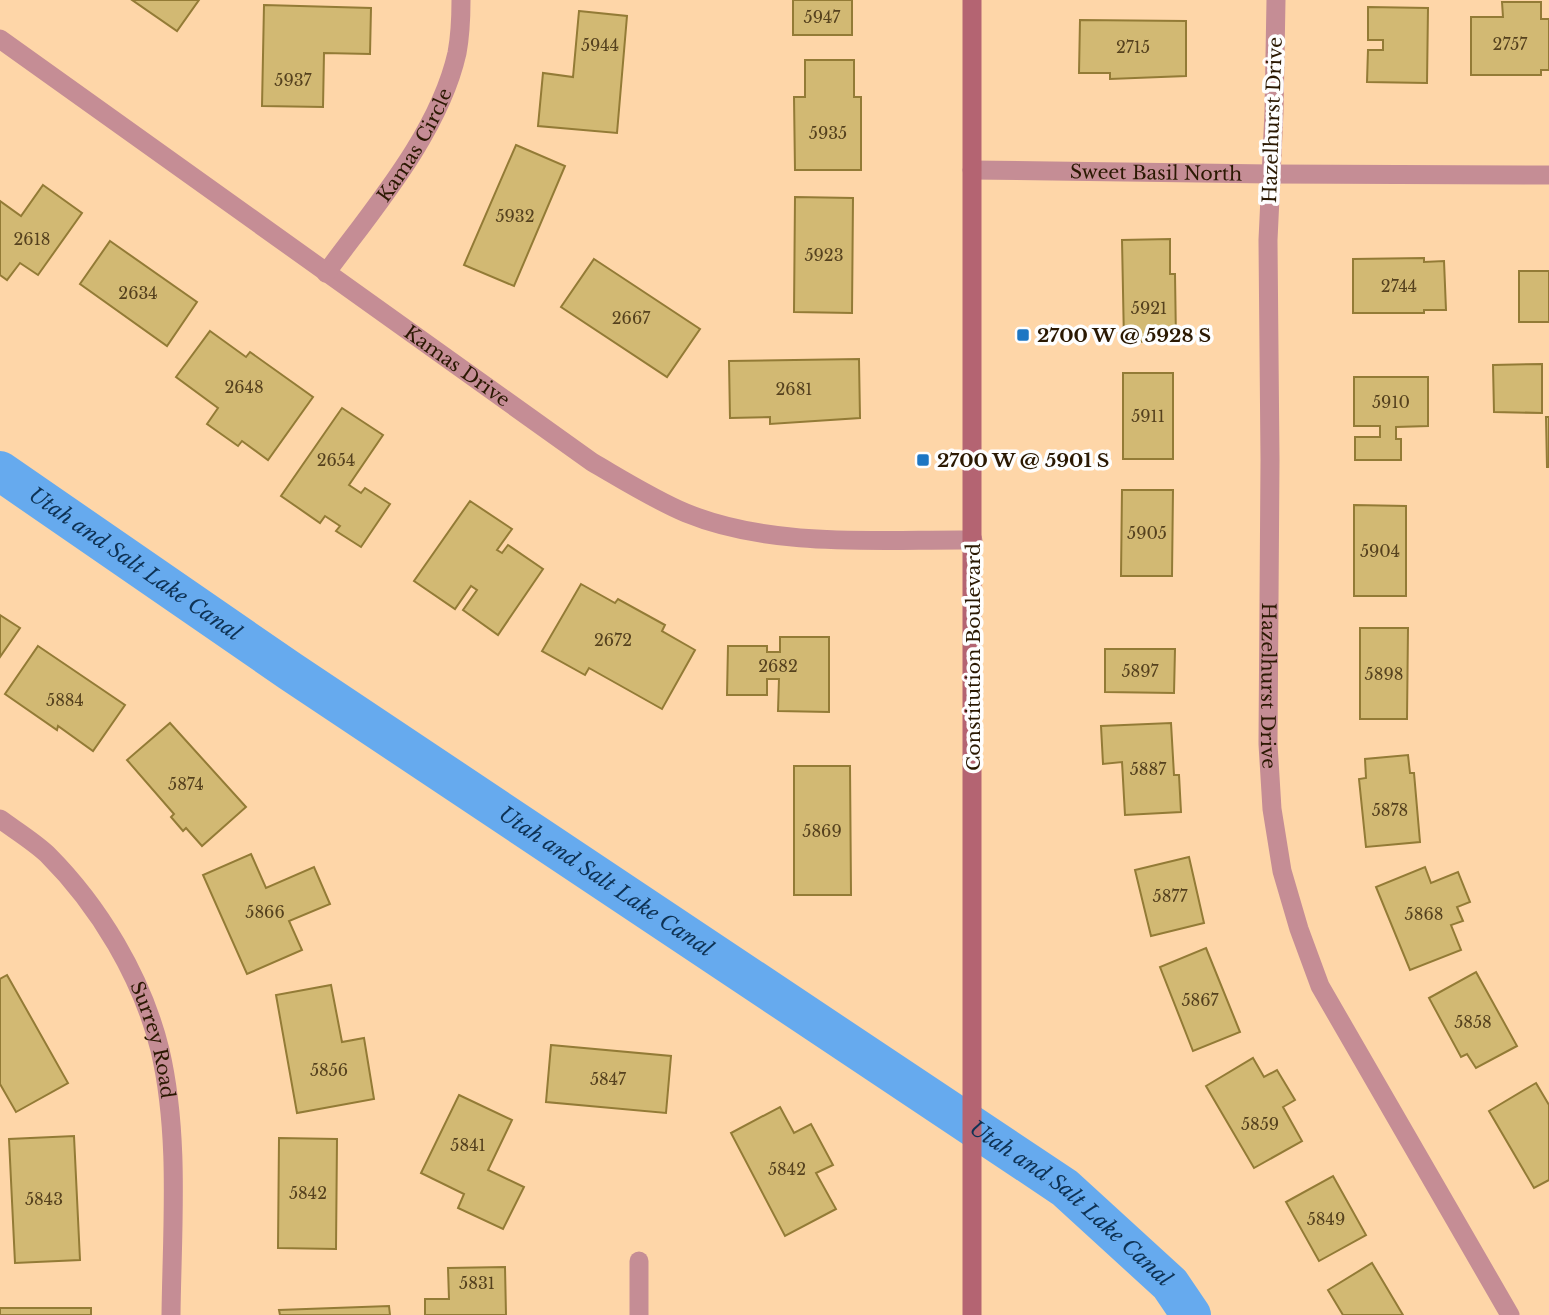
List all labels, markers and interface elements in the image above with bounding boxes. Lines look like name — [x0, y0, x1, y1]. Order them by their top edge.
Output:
house number: 5947 — [804, 7, 841, 27]
house number: 2757 — [1493, 34, 1528, 54]
house number: 5944 — [581, 35, 619, 55]
house number: 2715 — [1116, 37, 1150, 57]
street label: Hazelhurst Drive — [1258, 37, 1287, 203]
house number: 5937 — [274, 70, 313, 90]
street label: Kamas Circle — [372, 85, 457, 207]
house number: 5935 — [809, 123, 847, 143]
street label: Sweet Basil North — [1070, 160, 1242, 186]
house number: 5932 — [495, 206, 535, 226]
house number: 2618 — [14, 229, 50, 249]
house number: 5923 — [804, 245, 844, 265]
house number: 2744 — [1381, 276, 1417, 296]
house number: 2634 — [118, 283, 158, 303]
house number: 5921 — [1131, 298, 1167, 318]
house number: 2667 — [612, 308, 651, 328]
street label: Kamas Drive — [400, 321, 514, 412]
place label: 2700 W @ 5928 S — [1037, 324, 1211, 347]
marker: 2700 W @ 5928 S — [1015, 327, 1031, 343]
house number: 2648 — [224, 377, 264, 397]
house number: 2681 — [776, 379, 812, 399]
house number: 5910 — [1372, 392, 1410, 412]
house number: 5911 — [1131, 406, 1165, 426]
place label: 2700 W @ 5901 S — [937, 449, 1109, 472]
house number: 2654 — [317, 450, 355, 470]
marker: 2700 W @ 5901 S — [915, 452, 931, 468]
water label: Utah and Salt Lake Canal — [24, 482, 246, 647]
house number: 5905 — [1127, 523, 1167, 543]
house number: 5904 — [1360, 541, 1400, 561]
street label: Constitution Boulevard — [962, 543, 985, 771]
street label: Hazelhurst Drive — [1256, 603, 1281, 770]
house number: 2672 — [594, 630, 632, 650]
house number: 2682 — [758, 656, 798, 676]
house number: 5897 — [1121, 661, 1160, 681]
house number: 5898 — [1365, 664, 1403, 684]
house number: 5884 — [46, 690, 84, 710]
house number: 5887 — [1130, 759, 1167, 779]
house number: 5874 — [168, 774, 204, 794]
house number: 5878 — [1372, 800, 1408, 820]
water label: Utah and Salt Lake Canal — [494, 801, 718, 963]
house number: 5869 — [802, 821, 842, 841]
house number: 5877 — [1153, 886, 1188, 906]
house number: 5866 — [245, 902, 285, 922]
house number: 5868 — [1405, 904, 1443, 924]
street label: Surrey Road — [125, 978, 179, 1100]
house number: 5867 — [1181, 990, 1220, 1010]
house number: 5858 — [1454, 1012, 1492, 1032]
house number: 5856 — [310, 1060, 348, 1080]
house number: 5847 — [590, 1069, 627, 1089]
house number: 5859 — [1241, 1114, 1279, 1134]
water label: Utah and Salt Lake Canal — [965, 1115, 1177, 1292]
house number: 5841 — [450, 1135, 486, 1155]
house number: 5842 — [768, 1159, 806, 1179]
house number: 5842 — [289, 1183, 327, 1203]
house number: 5843 — [25, 1189, 63, 1209]
house number: 5849 — [1307, 1209, 1345, 1229]
house number: 5831 — [459, 1273, 495, 1293]

